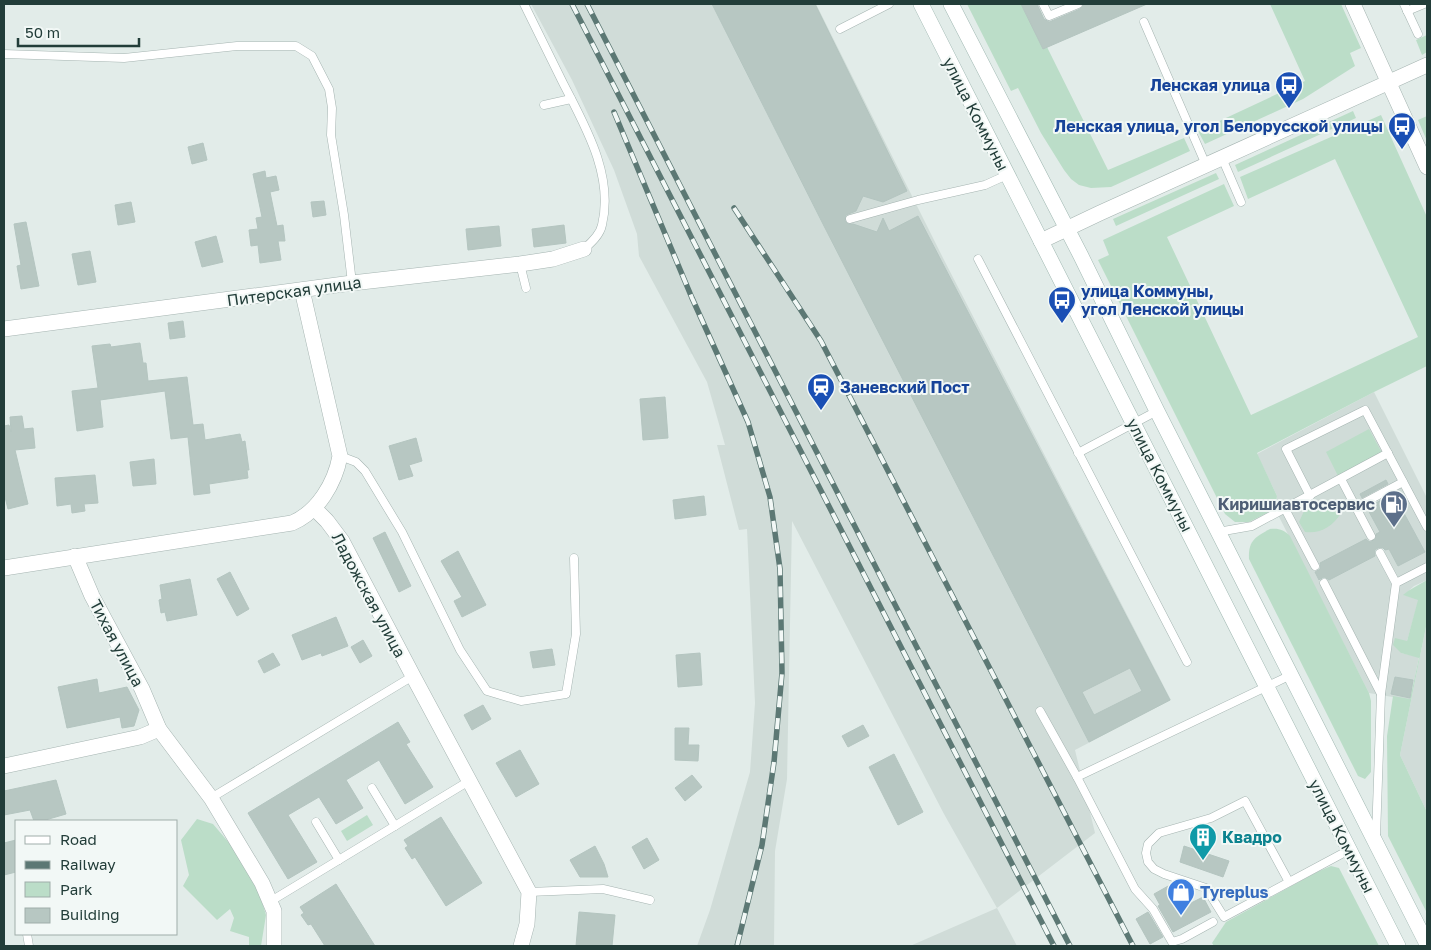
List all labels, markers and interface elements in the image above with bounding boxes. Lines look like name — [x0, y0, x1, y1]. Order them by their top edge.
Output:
scale bar — [18, 15, 139, 47]
text: 50 m — [25, 23, 60, 41]
street label: улица Коммуны — [939, 54, 1013, 174]
bus stop icon: Ленская улица — [1274, 70, 1304, 109]
place label: Ленская улица — [1150, 75, 1270, 95]
bus stop icon: Ленская улица, угол Белорусской улицы — [1387, 111, 1417, 150]
place label: Ленская улица, угол Белорусской улицы — [1055, 116, 1383, 136]
street label: Питерская улица — [226, 272, 362, 310]
place label: улица Коммуны, угол Ленской улицы — [1081, 281, 1244, 319]
bus stop icon: улица Коммуны, угол Ленской улицы — [1047, 285, 1077, 324]
station icon: Заневский Пост — [806, 372, 836, 411]
place label: Заневский Пост — [840, 377, 970, 397]
street label: улица Коммуны — [1123, 415, 1197, 535]
fuel station icon: Киришиавтосервис — [1379, 489, 1409, 528]
place label: Киришиавтосервис — [1218, 494, 1375, 514]
street label: Ладожская улица — [328, 529, 410, 661]
street label: Тихая улица — [86, 596, 148, 690]
street label: улица Коммуны — [1305, 776, 1379, 896]
legend — [15, 820, 178, 935]
building icon: Квадро — [1188, 822, 1218, 861]
place label: Квадро — [1222, 827, 1282, 847]
text: Road — [60, 830, 97, 848]
text: Railway — [60, 855, 116, 873]
shop icon: Tyreplus — [1166, 877, 1196, 916]
text: Park — [60, 880, 93, 898]
place label: Tyreplus — [1200, 882, 1269, 902]
text: Building — [60, 905, 120, 923]

